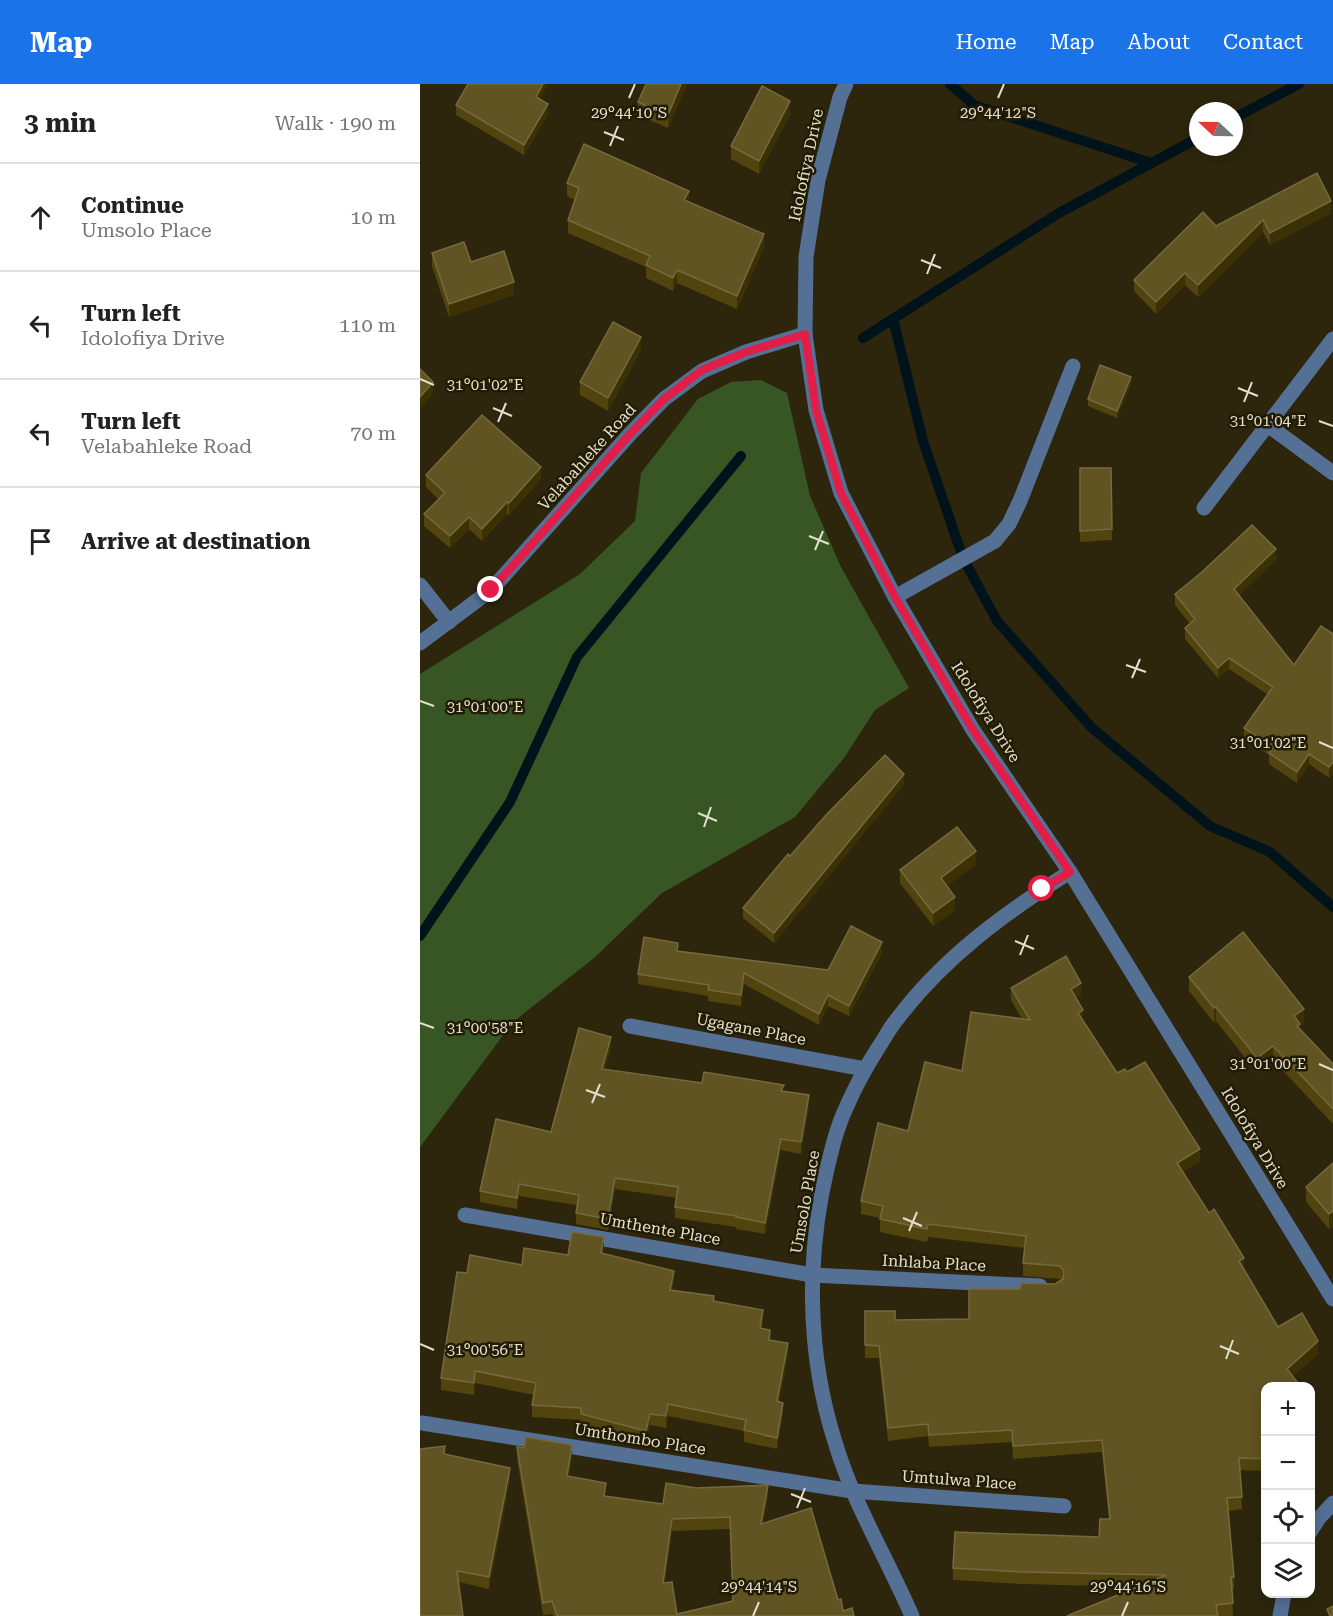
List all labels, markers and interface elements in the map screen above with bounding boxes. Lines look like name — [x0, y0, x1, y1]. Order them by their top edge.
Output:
text: Map — [30, 26, 92, 59]
text: Home — [956, 30, 1017, 54]
text: Map — [1050, 30, 1095, 54]
text: About — [1128, 30, 1190, 54]
text: Contact — [1223, 30, 1303, 54]
north arrow — [1189, 102, 1243, 156]
text: 29°44'10"S — [591, 104, 667, 122]
text: 29°44'12"S — [960, 104, 1036, 122]
street label: Idolofiya Drive — [785, 107, 827, 223]
text: 3 min — [24, 108, 96, 138]
text: Walk · 190 m — [275, 111, 396, 135]
text: Continue — [81, 193, 184, 218]
icon: ahead — [24, 201, 57, 234]
text: 10 m — [350, 205, 396, 229]
text: Umsolo Place — [81, 218, 212, 242]
text: Turn left — [81, 301, 181, 326]
icon: left — [24, 309, 57, 342]
text: 110 m — [339, 313, 396, 337]
text: Idolofiya Drive — [81, 326, 225, 350]
text: 31°01'02"E — [447, 376, 523, 394]
street label: Velabahleke Road — [534, 400, 640, 514]
text: Turn left — [81, 409, 181, 434]
text: 31°01'04"E — [1230, 412, 1306, 430]
icon: left — [24, 417, 57, 450]
text: 70 m — [350, 421, 396, 445]
text: Velabahleke Road — [81, 434, 252, 458]
icon: arrive — [24, 525, 57, 558]
text: Arrive at destination — [81, 529, 310, 554]
route end — [477, 576, 503, 602]
street label: Idolofiya Drive — [947, 658, 1025, 766]
text: 31°01'00"E — [447, 698, 523, 716]
text: 31°01'02"E — [1230, 734, 1306, 752]
route start — [1028, 875, 1054, 901]
street label: Ugagane Place — [694, 1009, 808, 1049]
text: 31°00'58"E — [447, 1019, 523, 1037]
text: 31°01'00"E — [1230, 1055, 1306, 1073]
street label: Idolofiya Drive — [1217, 1084, 1293, 1192]
street label: Umsolo Place — [787, 1149, 823, 1255]
street label: Umthente Place — [598, 1209, 722, 1249]
street label: Inhlaba Place — [882, 1251, 987, 1275]
text: 31°00'56"E — [447, 1341, 523, 1359]
map controls — [1261, 1382, 1315, 1598]
button: + — [1261, 1382, 1315, 1436]
street label: Umthombo Place — [573, 1419, 707, 1459]
button: − — [1261, 1436, 1315, 1490]
street label: Umtulwa Place — [901, 1467, 1017, 1494]
button: locate — [1261, 1490, 1315, 1544]
button: layers — [1261, 1544, 1315, 1598]
text: 29°44'14"S — [721, 1578, 797, 1596]
text: 29°44'16"S — [1090, 1578, 1166, 1596]

